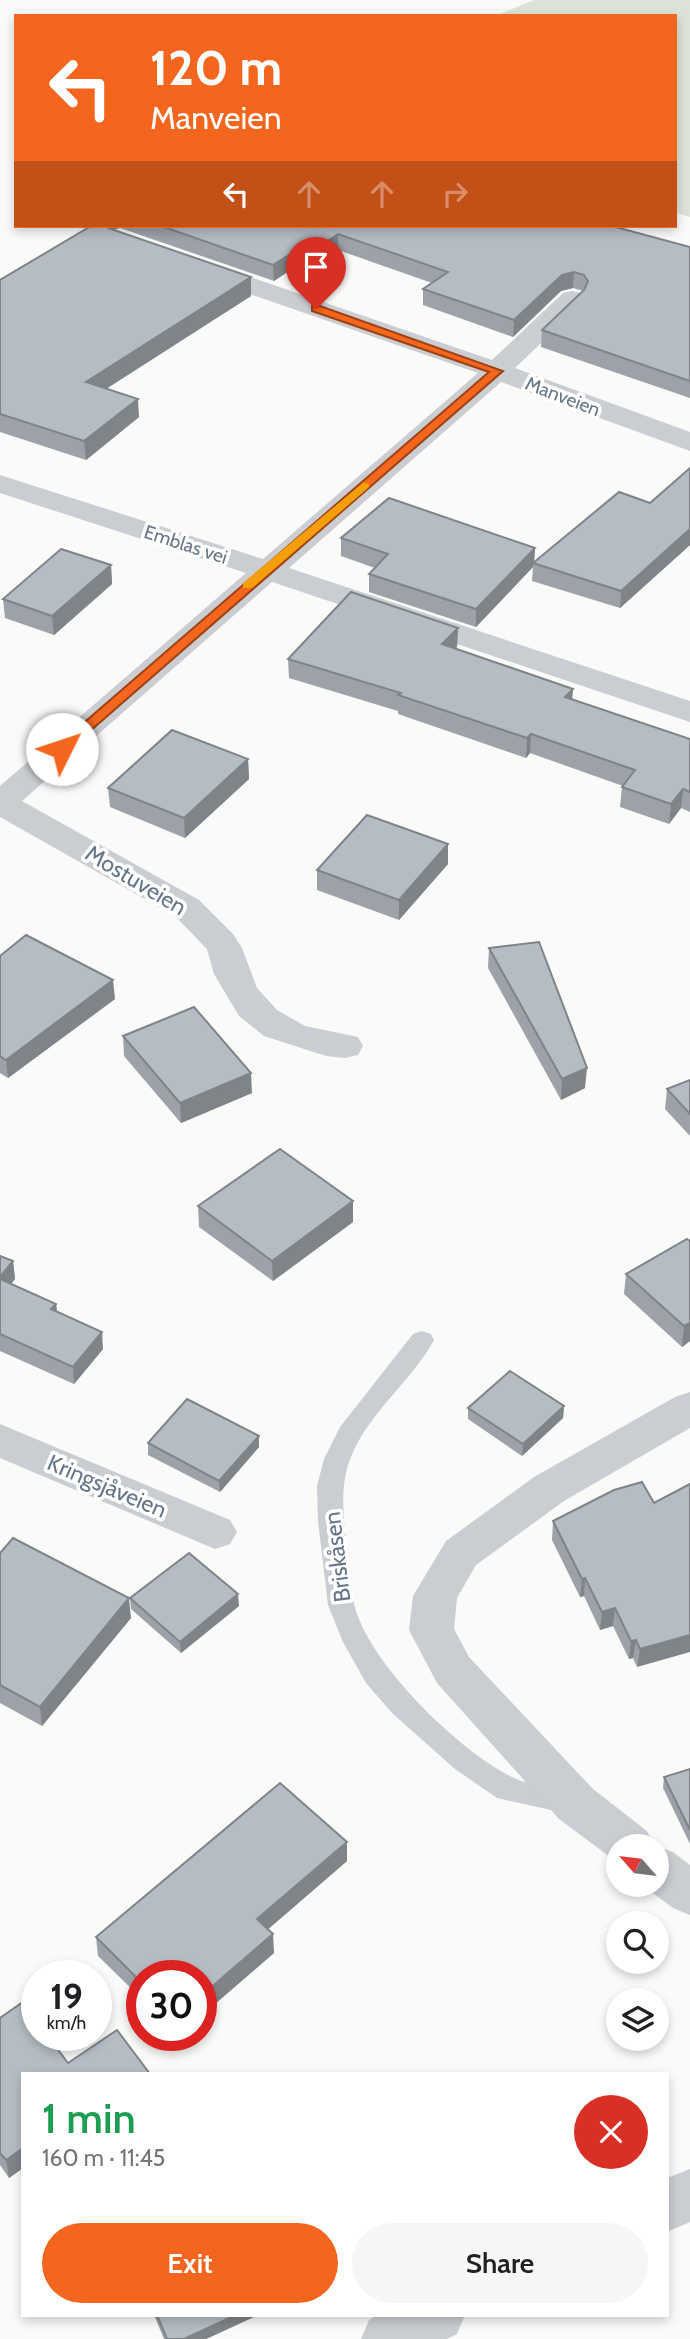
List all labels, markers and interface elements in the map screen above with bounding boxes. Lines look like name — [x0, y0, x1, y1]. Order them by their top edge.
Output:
text: 120 m — [150, 38, 282, 97]
icon: left — [35, 42, 126, 133]
text: Manveien — [150, 98, 282, 137]
icon: left — [217, 175, 255, 213]
icon: ahead — [290, 175, 328, 213]
icon: ahead — [363, 175, 401, 213]
icon: right — [436, 175, 474, 213]
pin — [286, 237, 346, 309]
icon: arrive — [297, 248, 335, 286]
street label: Manveien — [522, 372, 603, 421]
street label: Emblas vei — [141, 520, 230, 569]
position arrow — [25, 712, 99, 786]
street label: Mostuveien — [80, 839, 192, 921]
street label: Kringsjåveien — [43, 1448, 171, 1524]
street label: Briskåsen — [318, 1510, 356, 1604]
north arrow — [606, 1834, 668, 1897]
map controls — [606, 1834, 669, 2051]
button: search — [606, 1911, 669, 1974]
speed limit sign: 30 — [126, 1960, 217, 2051]
text: 19 — [50, 1975, 83, 2018]
button: layers — [606, 1988, 669, 2051]
text: km/h — [47, 2012, 86, 2034]
text: 1 min — [42, 2092, 136, 2144]
button: close — [574, 2095, 648, 2169]
text: 160 m · 11:45 — [42, 2144, 165, 2172]
button: Exit — [42, 2223, 338, 2303]
button: Share — [352, 2223, 648, 2303]

